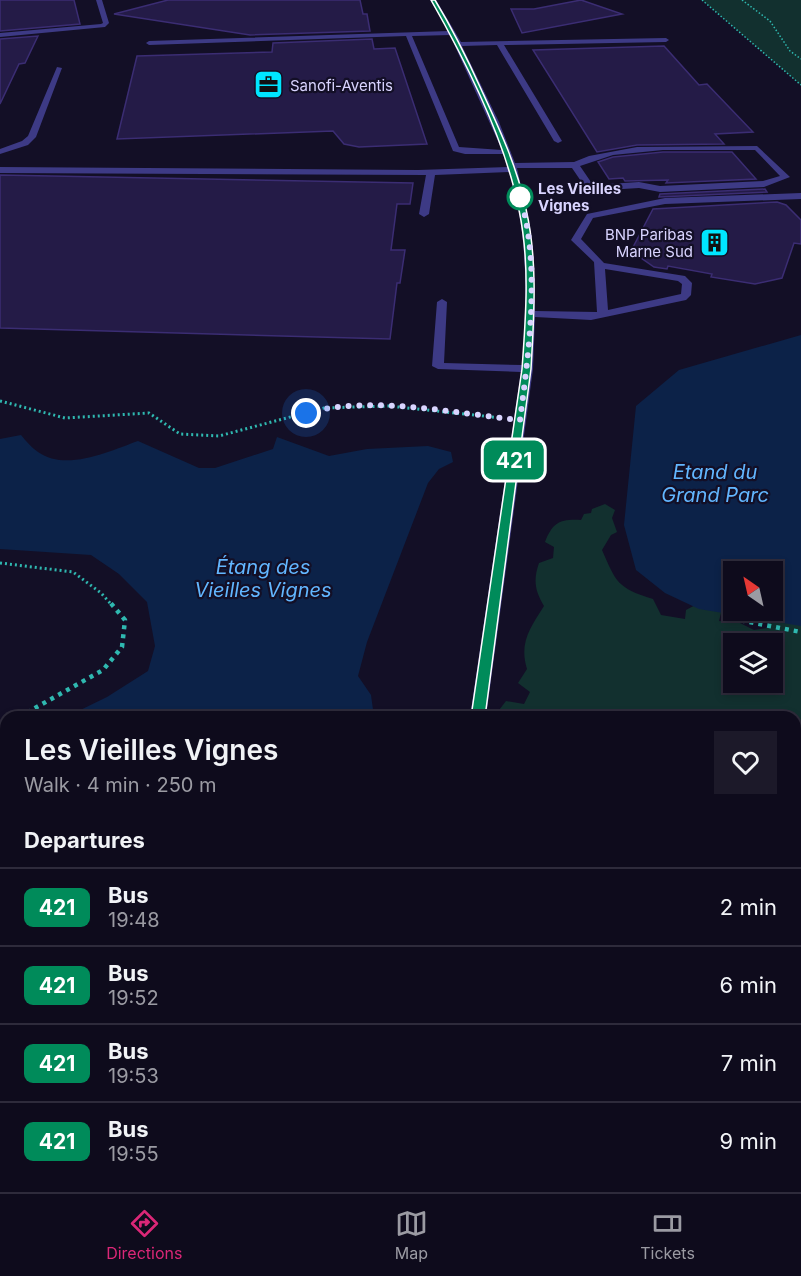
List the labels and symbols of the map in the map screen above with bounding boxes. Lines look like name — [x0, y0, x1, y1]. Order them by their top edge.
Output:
office icon: Sanofi-Aventis — [253, 69, 285, 101]
place label: Sanofi-Aventis — [290, 76, 393, 95]
place label: Les Vieilles Vignes — [538, 179, 621, 215]
marker: Les Vieilles Vignes — [507, 184, 533, 210]
place label: BNP Paribas Marne Sud — [605, 225, 693, 261]
building icon: BNP Paribas Marne Sud — [698, 227, 730, 259]
your location — [291, 398, 321, 428]
line badge: 421 — [480, 440, 548, 480]
water label: Etand du Grand Parc — [661, 460, 769, 507]
water label: Étang des Vieilles Vignes — [194, 555, 332, 602]
north arrow — [723, 561, 783, 621]

